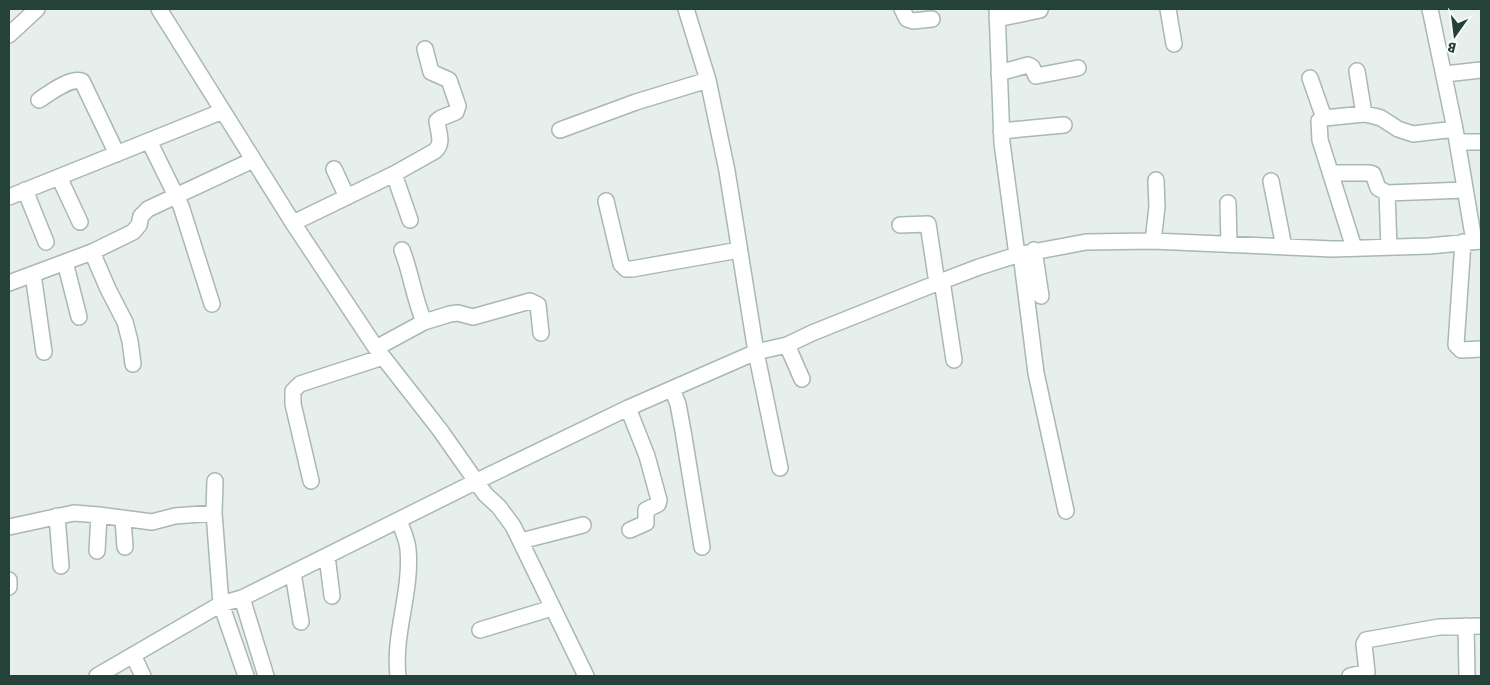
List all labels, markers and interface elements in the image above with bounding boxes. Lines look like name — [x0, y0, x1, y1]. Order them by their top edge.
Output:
north arrow — [1430, 10, 1480, 60]
text: B — [1446, 38, 1458, 56]

